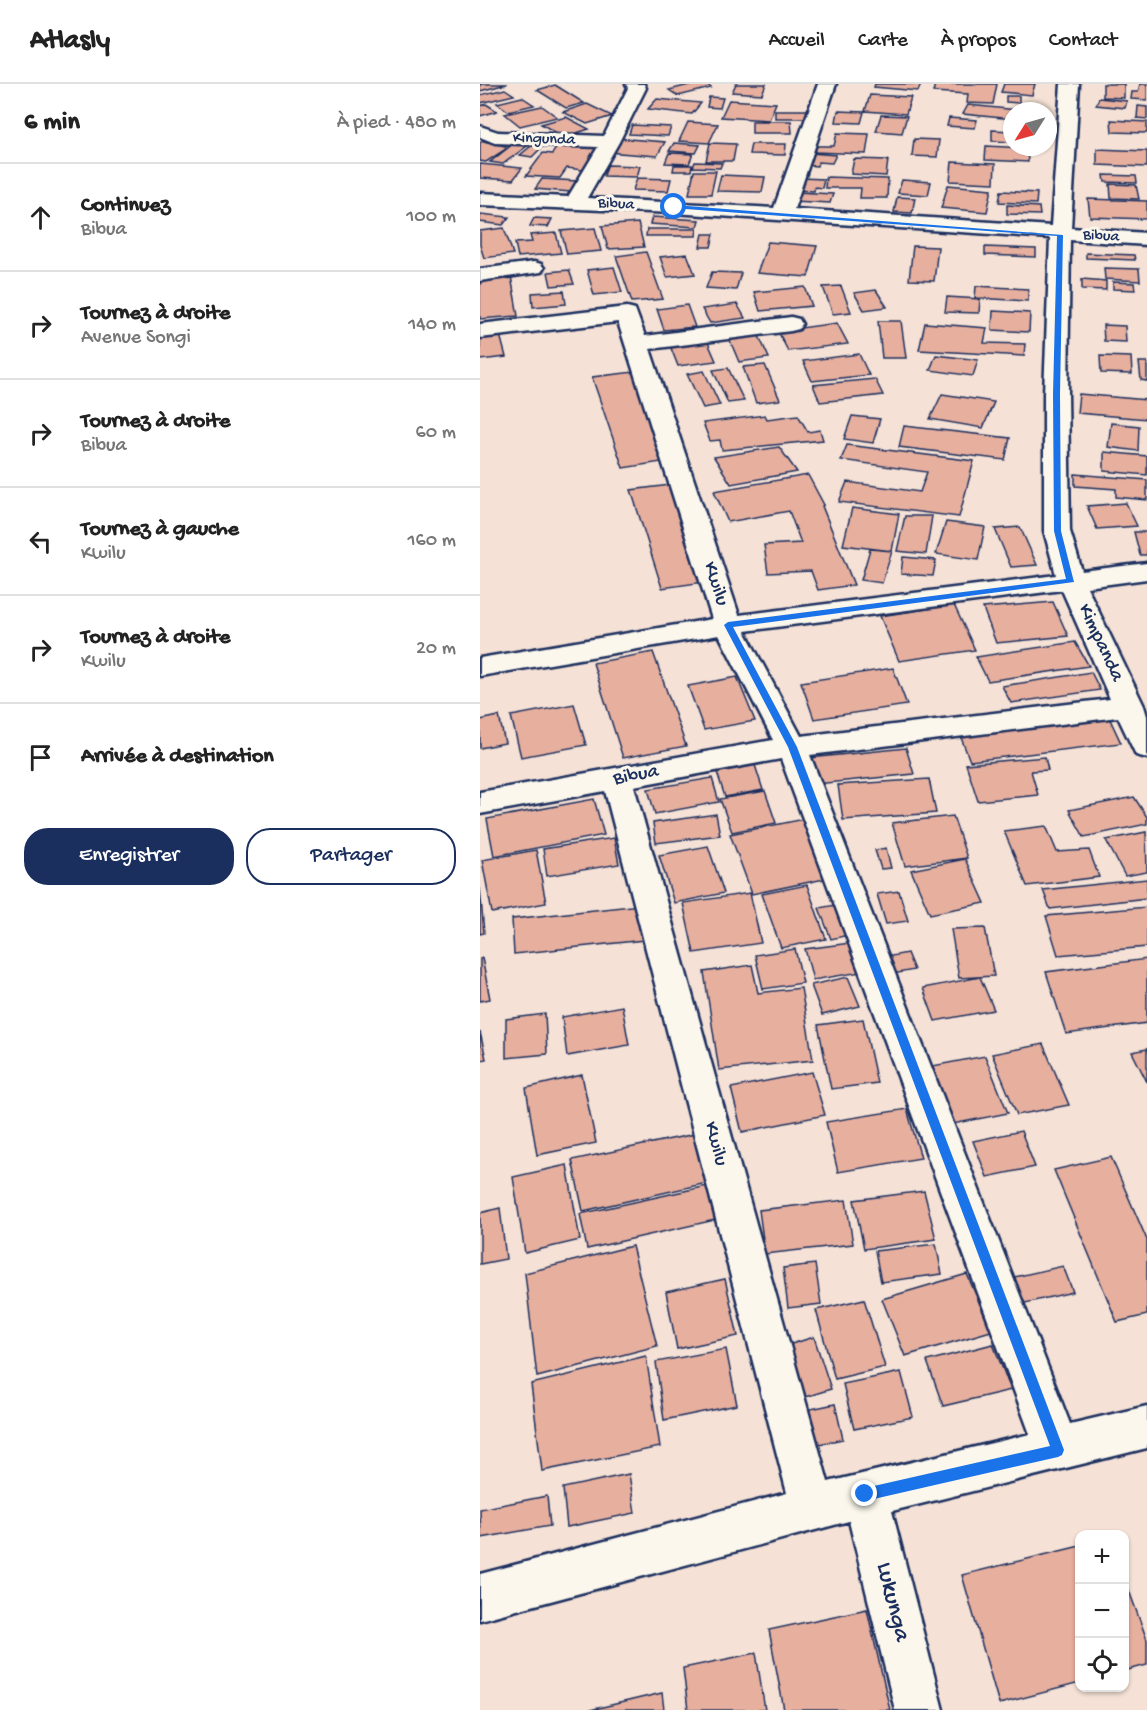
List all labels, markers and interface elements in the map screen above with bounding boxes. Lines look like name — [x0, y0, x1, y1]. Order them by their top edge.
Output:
text: Atlasly — [30, 25, 110, 58]
text: Accueil — [768, 29, 825, 54]
text: Carte — [858, 29, 908, 54]
text: À propos — [941, 29, 1016, 54]
text: Contact — [1049, 29, 1117, 54]
north arrow — [1003, 102, 1057, 156]
text: 6 min — [24, 108, 80, 139]
text: À pied · 480 m — [337, 112, 456, 135]
street label: Kingunda — [513, 129, 577, 151]
text: Continuez — [81, 193, 170, 219]
route start — [660, 193, 686, 219]
street label: Bibua — [596, 195, 636, 216]
icon: ahead — [24, 201, 57, 234]
text: 100 m — [406, 206, 456, 229]
text: Bibua — [81, 219, 127, 242]
street label: Bibua — [1081, 227, 1121, 248]
text: Tournez à droite — [81, 301, 230, 327]
icon: right — [24, 309, 57, 342]
text: 140 m — [408, 314, 456, 337]
text: Avenue Songi — [81, 327, 191, 350]
text: Tournez à droite — [81, 409, 230, 435]
icon: right — [24, 417, 57, 450]
text: 60 m — [416, 422, 456, 445]
text: Bibua — [81, 435, 127, 458]
text: Tournez à gauche — [81, 517, 239, 543]
icon: left — [24, 525, 57, 558]
text: 160 m — [407, 530, 456, 553]
text: Kwilu — [81, 543, 126, 566]
street label: Kwilu — [697, 559, 733, 609]
street label: Kimpanda — [1072, 601, 1128, 686]
text: Tournez à droite — [81, 625, 230, 651]
icon: right — [24, 633, 57, 666]
text: 20 m — [416, 638, 456, 661]
text: Kwilu — [81, 651, 126, 674]
icon: arrive — [24, 741, 57, 774]
text: Arrivée à destination — [81, 744, 274, 770]
street label: Bibua — [610, 760, 661, 792]
button: Enregistrer — [24, 828, 234, 885]
button: Partager — [246, 828, 456, 885]
street label: Kwilu — [698, 1119, 732, 1169]
route end — [851, 1480, 877, 1506]
map controls — [1075, 1530, 1129, 1692]
button: + — [1075, 1530, 1129, 1584]
street label: Lukunga — [868, 1559, 916, 1645]
button: − — [1075, 1584, 1129, 1638]
button: locate — [1075, 1638, 1129, 1692]

